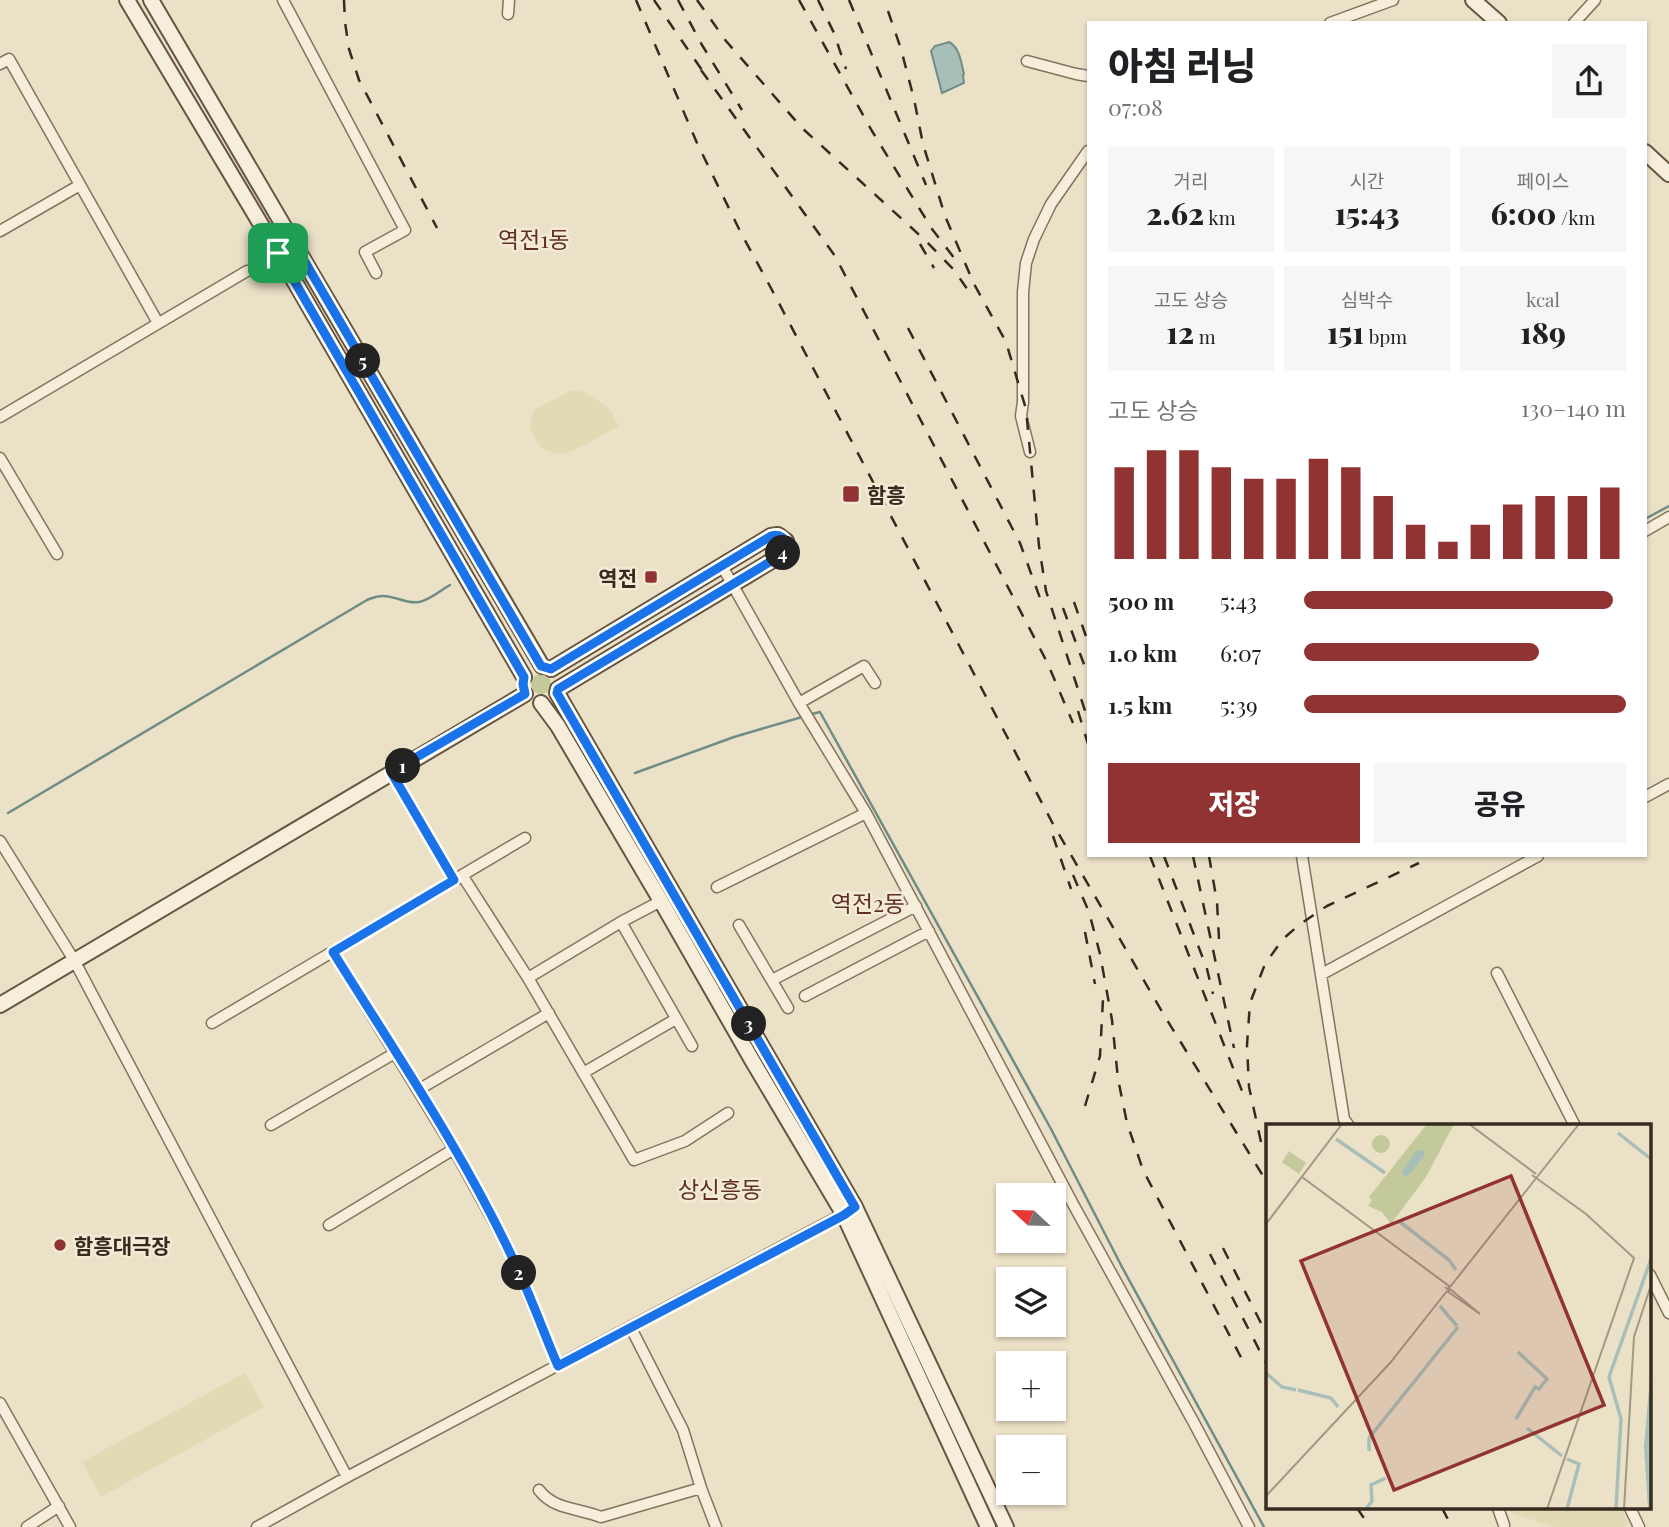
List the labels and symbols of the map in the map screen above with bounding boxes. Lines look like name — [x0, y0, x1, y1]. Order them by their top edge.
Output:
pin — [248, 223, 308, 283]
district label: 역전1동 — [498, 223, 570, 254]
pin: 5 — [346, 344, 380, 378]
place label: 함흥 — [867, 480, 906, 508]
marker: 함흥 — [841, 484, 861, 504]
pin: 4 — [766, 536, 800, 570]
place label: 역전 — [598, 563, 637, 591]
marker: 역전 — [643, 569, 659, 585]
pin: 1 — [386, 748, 420, 784]
district label: 역전2동 — [831, 887, 905, 918]
pin: 3 — [732, 1006, 766, 1042]
inset map — [1266, 1124, 1652, 1510]
district label: 상신흥동 — [678, 1173, 762, 1204]
north arrow — [996, 1183, 1066, 1253]
place label: 함흥대극장 — [74, 1231, 171, 1259]
marker: 함흥대극장 — [52, 1237, 68, 1253]
pin: 2 — [502, 1256, 536, 1290]

